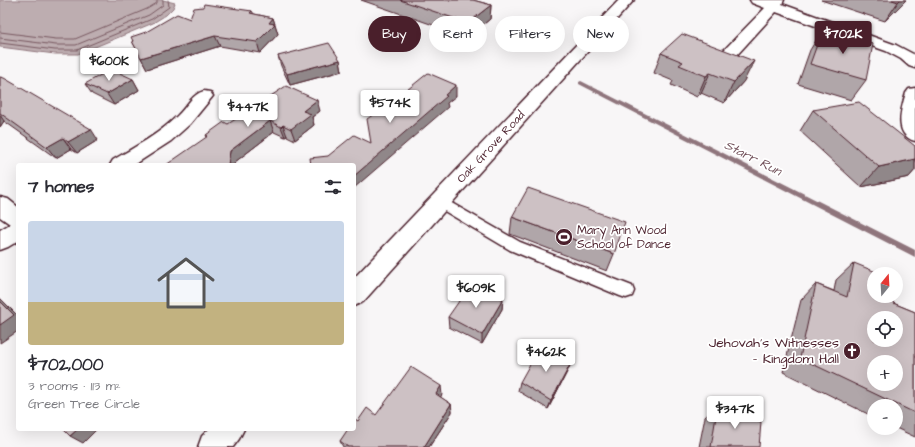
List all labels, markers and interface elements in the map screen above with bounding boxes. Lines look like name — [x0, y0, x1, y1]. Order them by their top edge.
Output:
chip: Buy — [368, 16, 421, 52]
chip: Rent — [429, 16, 487, 52]
chip: Filters — [495, 16, 565, 52]
chip: New — [573, 16, 629, 52]
pin: $702K — [815, 21, 871, 55]
text: $702K — [824, 25, 862, 43]
pin: $600K — [81, 48, 137, 82]
text: $600K — [89, 52, 129, 70]
pin: $574K — [362, 90, 418, 124]
pin: $447K — [220, 94, 276, 128]
text: $574K — [369, 94, 411, 112]
text: $447K — [228, 98, 268, 116]
street label: Oak Grove Road — [453, 107, 529, 187]
water label: Starr Run — [721, 136, 786, 181]
text: 7 homes — [28, 175, 94, 199]
icon: filters — [322, 176, 344, 198]
place label: Mary Ann Wood School of Dance — [577, 222, 672, 253]
sports icon: Mary Ann Wood School of Dance — [554, 227, 574, 247]
icon: home — [150, 247, 222, 319]
north arrow — [867, 267, 903, 303]
map controls — [867, 267, 903, 435]
pin: $609K — [448, 275, 504, 309]
text: $609K — [457, 279, 495, 297]
button: locate — [867, 311, 903, 347]
place label: Jehovah's Witnesses - Kingdom Hall — [709, 333, 839, 369]
pin: $462K — [518, 339, 574, 373]
church icon: Jehovah's Witnesses - Kingdom Hall — [842, 341, 862, 361]
text: $462K — [526, 343, 566, 361]
text: $702,000 — [28, 353, 104, 377]
button: + — [867, 355, 903, 391]
text: 3 rooms · 113 m² — [28, 377, 121, 395]
text: Green Tree Circle — [28, 395, 140, 413]
pin: $347K — [707, 396, 763, 430]
button: − — [867, 399, 903, 435]
text: $347K — [716, 400, 754, 418]

